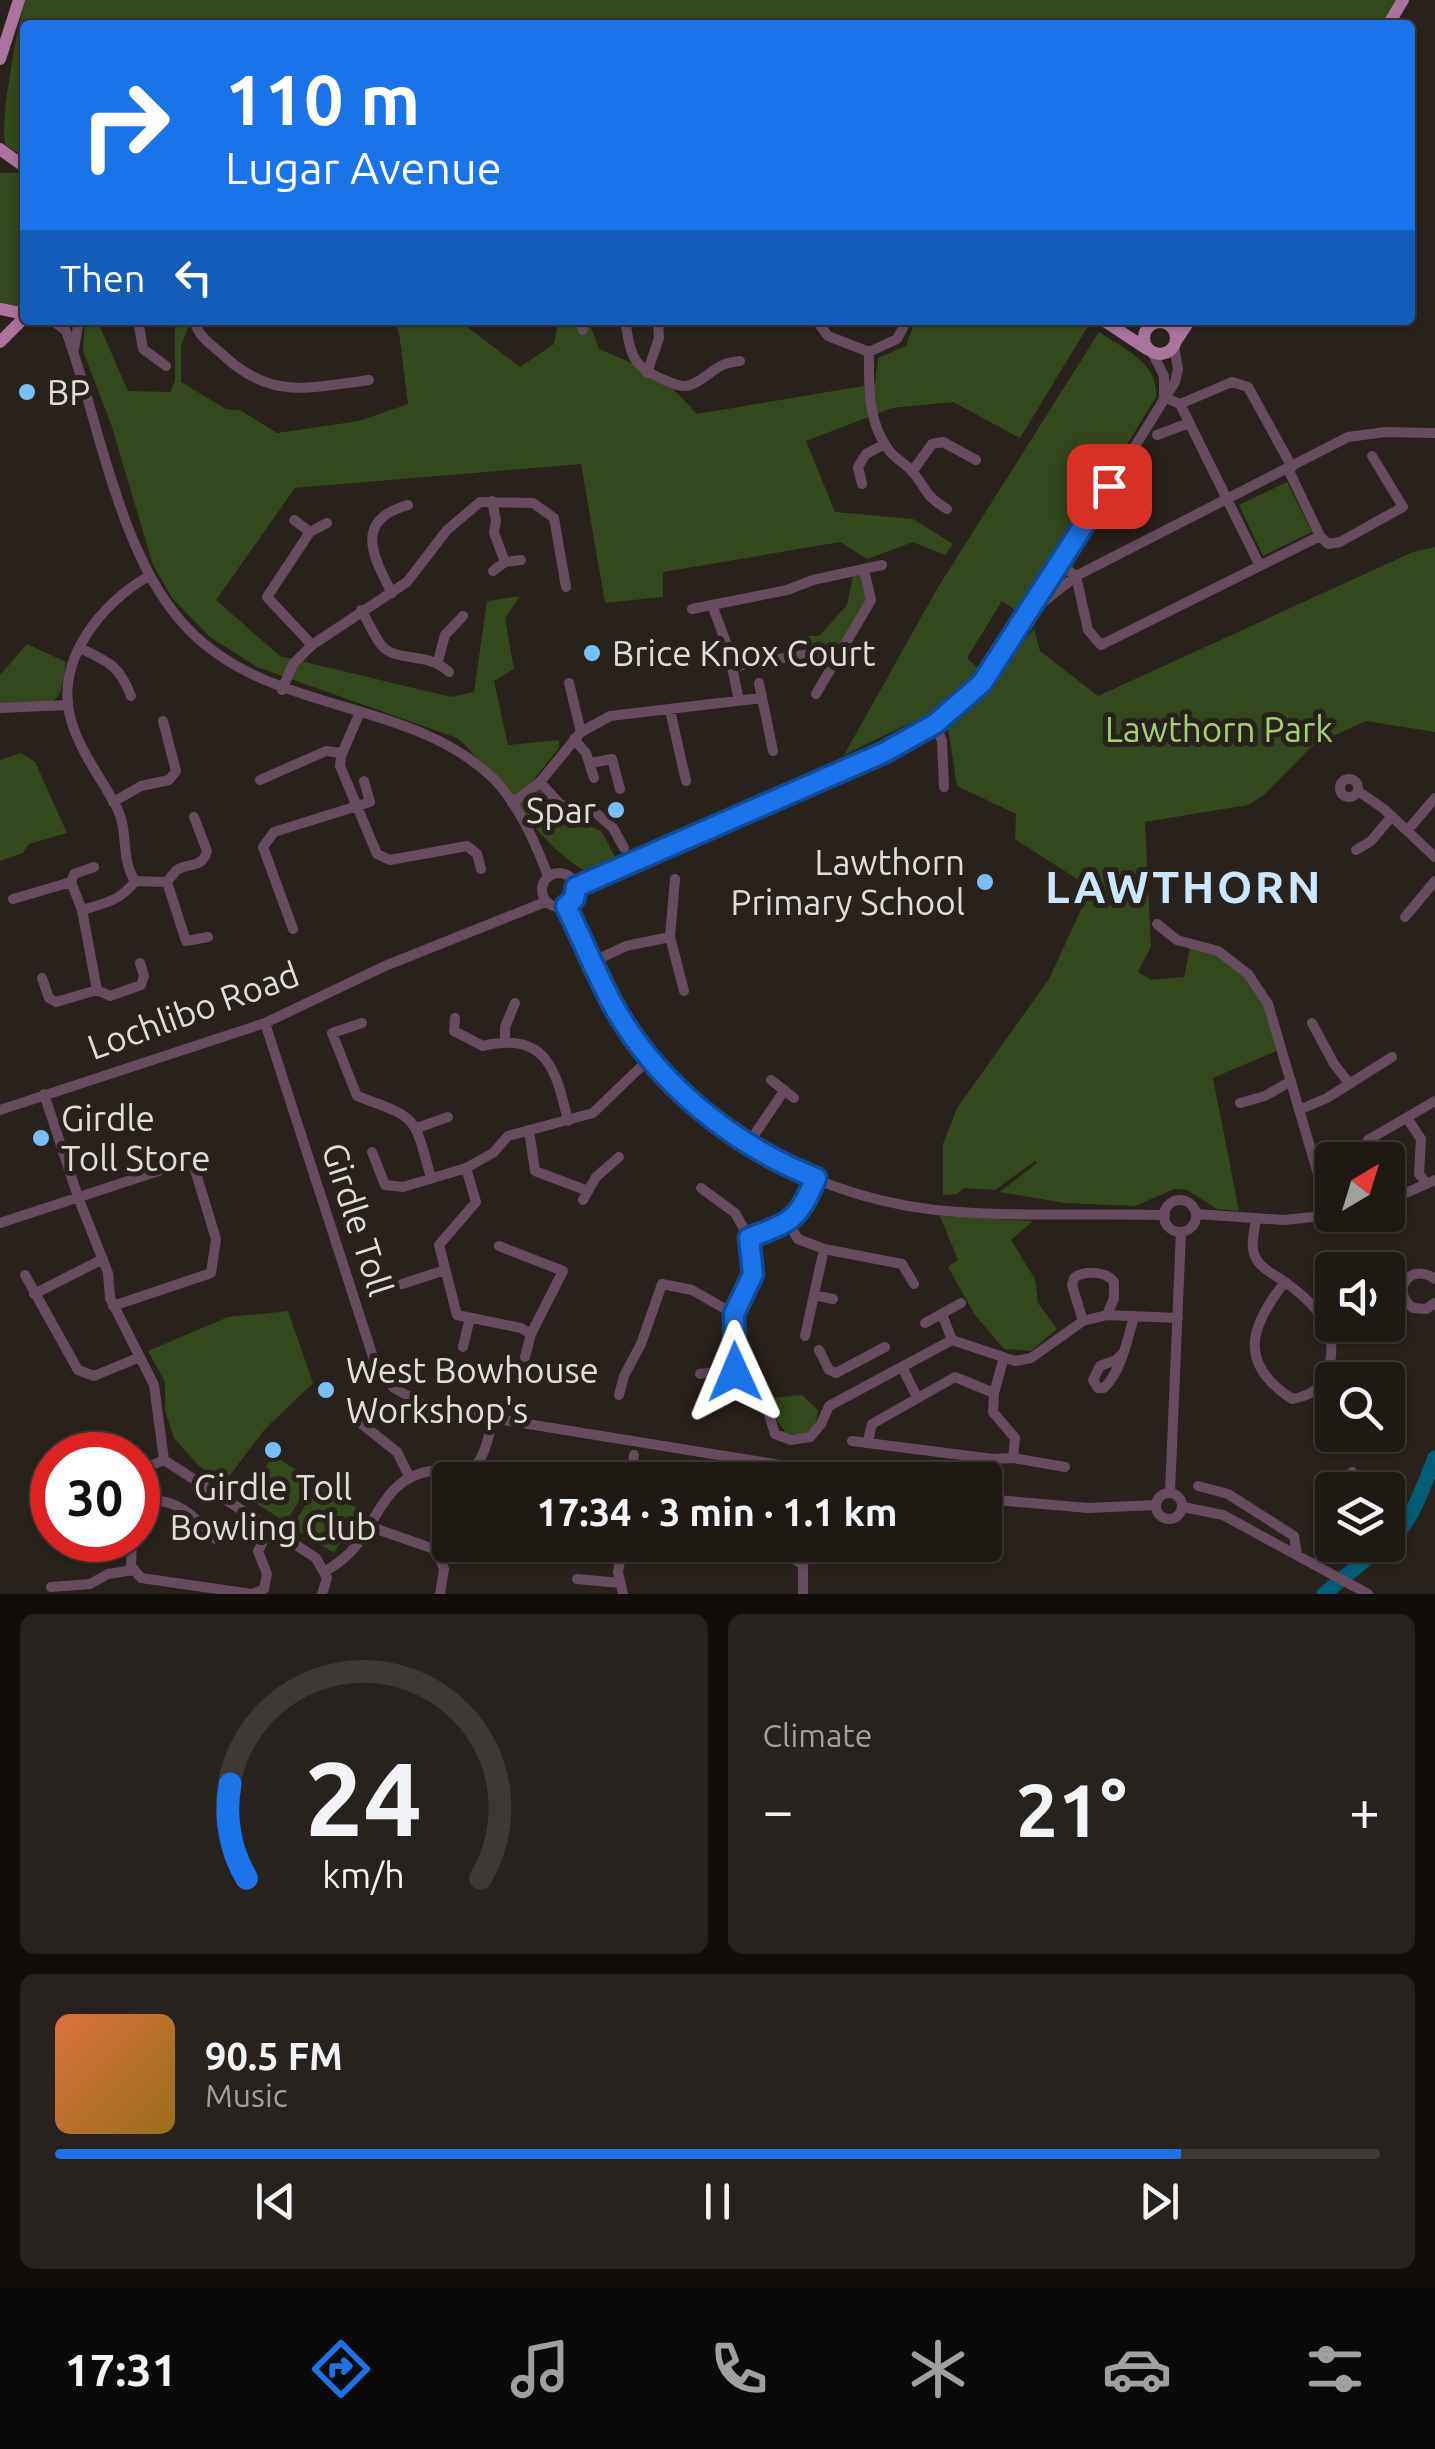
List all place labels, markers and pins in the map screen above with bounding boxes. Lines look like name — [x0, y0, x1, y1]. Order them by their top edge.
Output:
place label: BP — [47, 372, 90, 412]
marker: BP — [16, 381, 38, 403]
pin — [1067, 444, 1152, 529]
place label: Brice Knox Court — [612, 633, 876, 673]
marker: Brice Knox Court — [581, 642, 603, 664]
place label: Spar — [526, 790, 596, 830]
marker: Spar — [605, 799, 627, 821]
place label: Lawthorn Primary School — [730, 842, 965, 922]
marker: Lawthorn Primary School — [974, 871, 996, 893]
place label: Girdle Toll Store — [61, 1098, 211, 1178]
marker: Girdle Toll Store — [30, 1127, 52, 1149]
place label: West Bowhouse Workshop's — [346, 1350, 599, 1430]
marker: West Bowhouse Workshop's — [315, 1379, 337, 1401]
marker: Girdle Toll Bowling Club — [262, 1439, 284, 1461]
place label: Girdle Toll Bowling Club — [170, 1467, 376, 1547]

